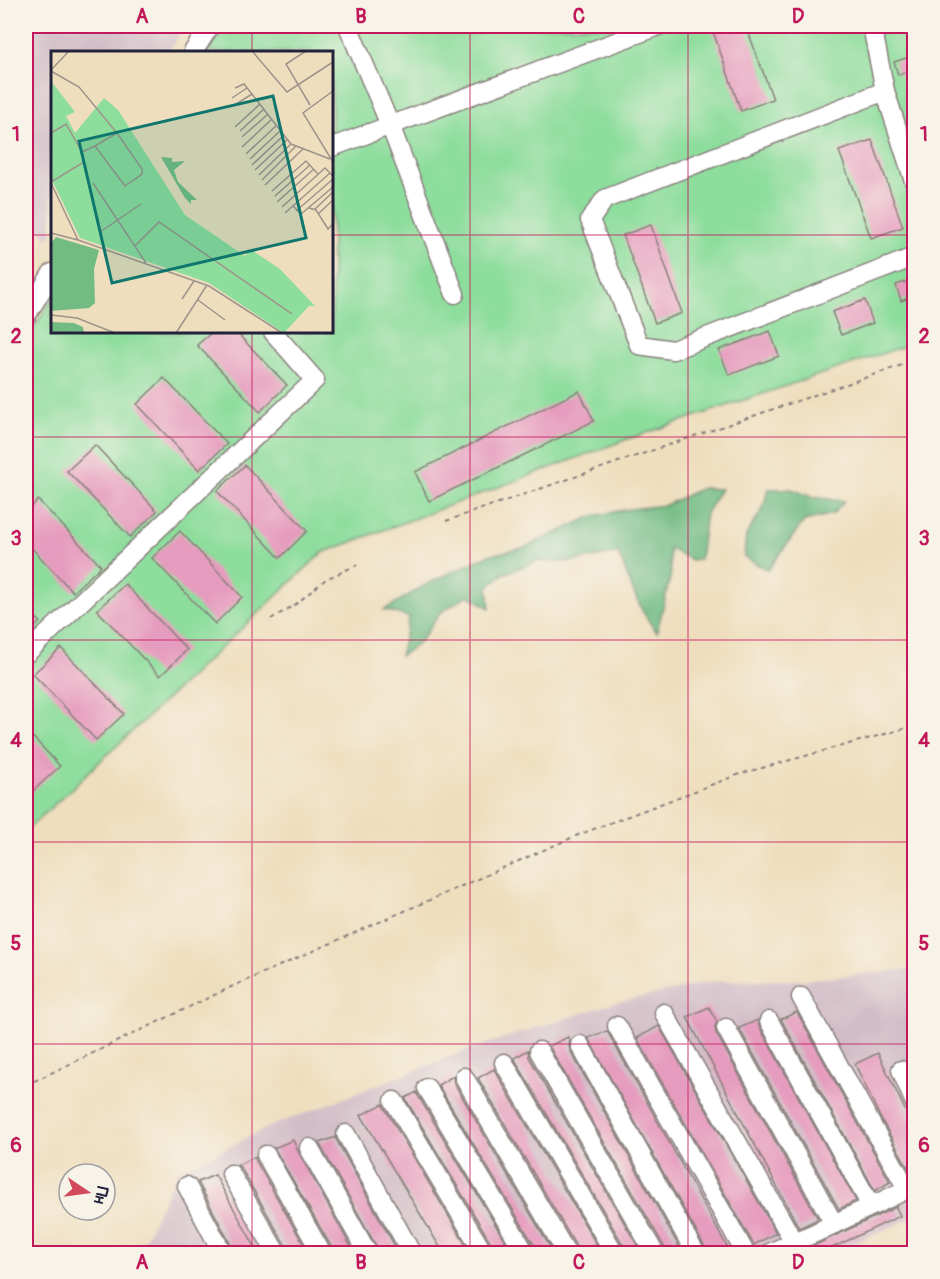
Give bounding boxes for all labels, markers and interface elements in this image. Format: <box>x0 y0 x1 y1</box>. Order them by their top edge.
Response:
text: A <box>136 4 149 29</box>
text: B <box>355 4 367 29</box>
text: C <box>573 4 585 29</box>
text: D <box>792 4 805 29</box>
inset map <box>51 51 333 333</box>
text: 1 <box>12 122 20 147</box>
text: 1 <box>920 122 928 147</box>
text: 2 <box>10 324 22 349</box>
text: 2 <box>918 324 930 349</box>
text: 3 <box>10 526 22 551</box>
text: 3 <box>918 526 930 551</box>
text: 4 <box>10 728 22 753</box>
text: 4 <box>918 728 930 753</box>
text: 5 <box>11 931 22 956</box>
text: 5 <box>919 931 930 956</box>
text: 6 <box>10 1133 22 1158</box>
text: 6 <box>918 1133 930 1158</box>
north arrow <box>57 1162 117 1222</box>
text: Пн <box>89 1184 112 1206</box>
text: A <box>136 1250 149 1275</box>
text: B <box>355 1250 367 1275</box>
text: C <box>573 1250 585 1275</box>
text: D <box>792 1250 805 1275</box>

